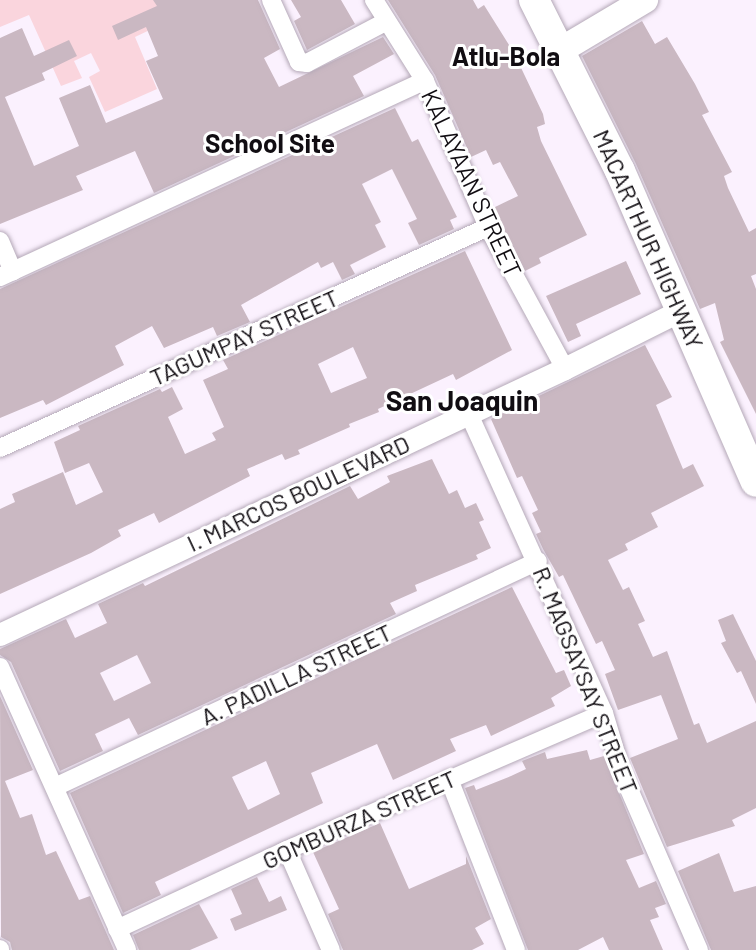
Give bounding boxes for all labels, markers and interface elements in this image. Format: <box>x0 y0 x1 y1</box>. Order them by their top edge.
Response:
district label: Atlu-Bola <box>452 40 560 72</box>
street label: KALAYAAN STREET <box>416 85 528 281</box>
street label: MACARTHUR HIGHWAY <box>588 125 710 353</box>
district label: School Site <box>205 127 335 159</box>
street label: TAGUMPAY STREET <box>145 282 343 392</box>
district label: San Joaquin <box>386 383 538 417</box>
street label: I. MARCOS BOULEVARD <box>182 429 414 557</box>
street label: R. MAGSAYSAY STREET <box>527 562 645 798</box>
street label: A. PADILLA STREET <box>196 617 396 731</box>
street label: GOMBURZA STREET <box>258 763 460 875</box>

